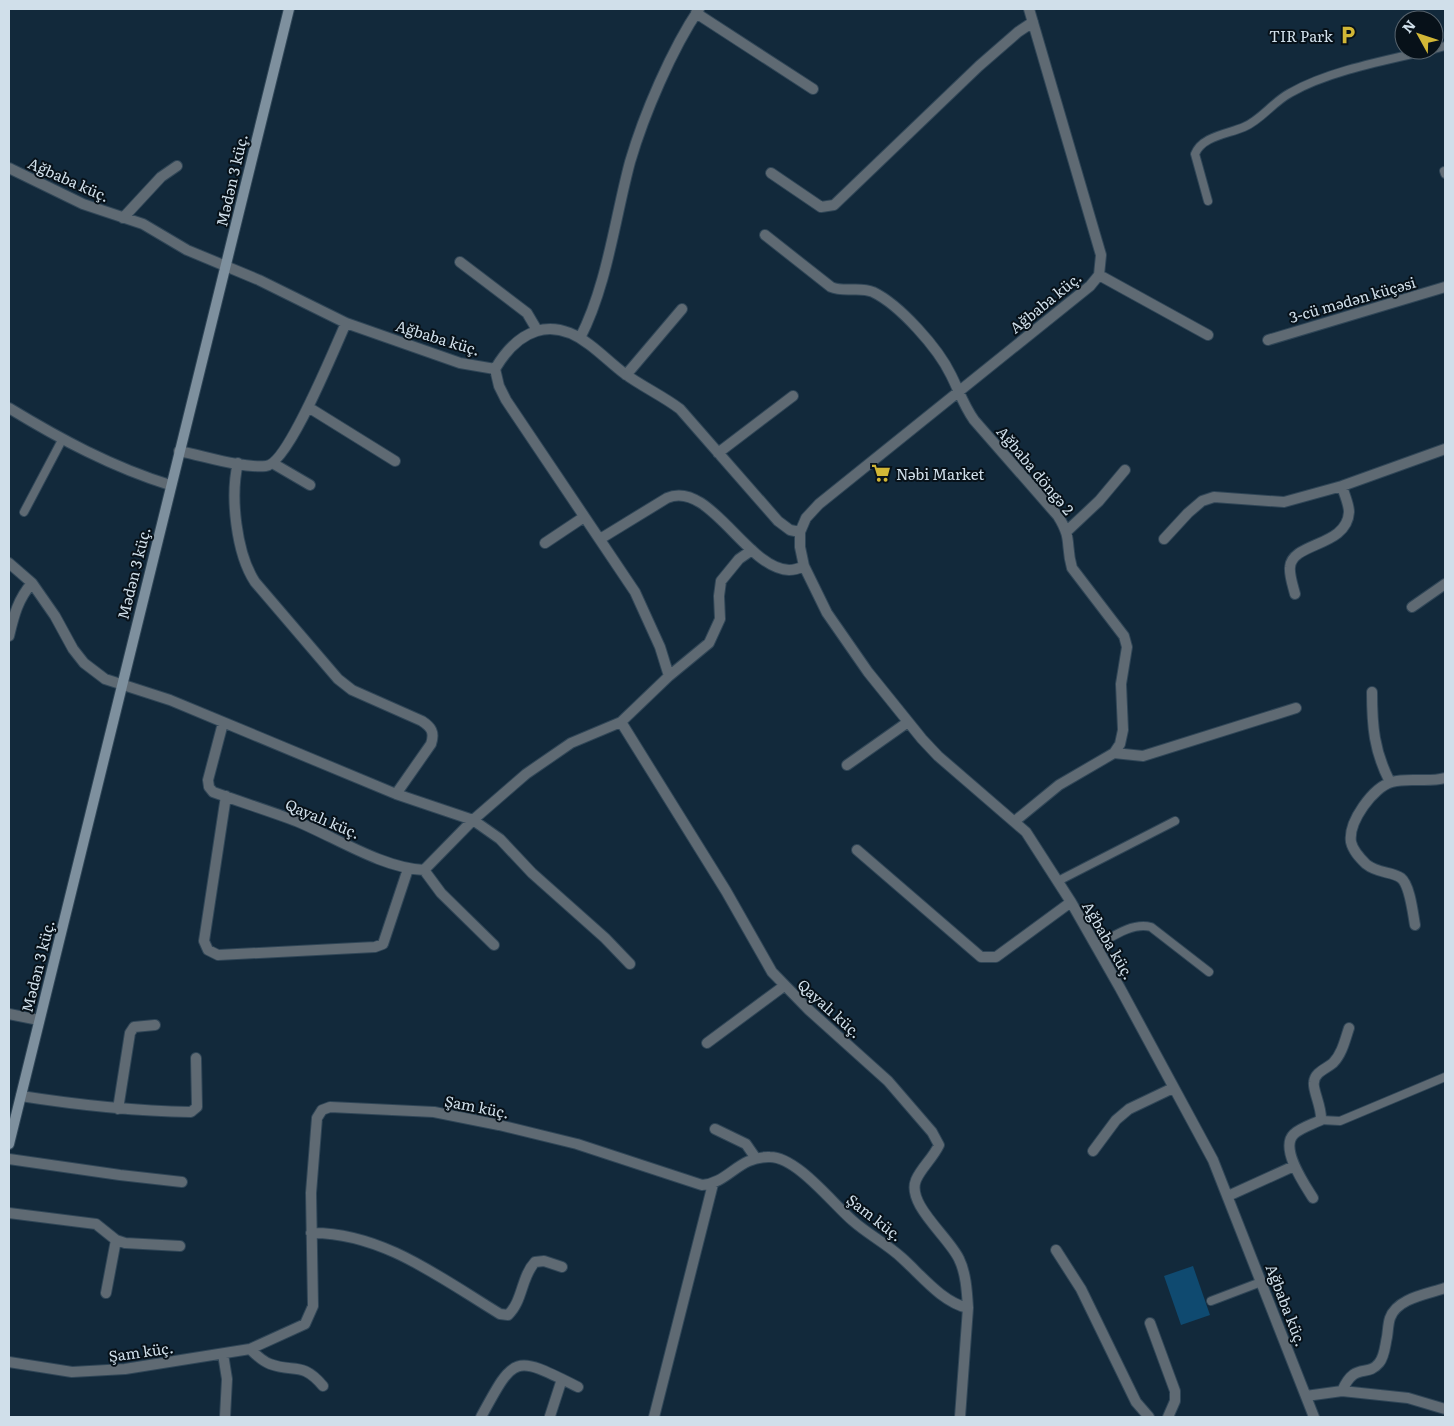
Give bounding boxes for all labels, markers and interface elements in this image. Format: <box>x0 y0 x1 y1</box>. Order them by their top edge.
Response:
north arrow <box>1394 10 1444 60</box>
text: N <box>1397 15 1420 37</box>
place label: TIR Park <box>1269 24 1334 47</box>
parking icon: TIR Park <box>1337 24 1359 46</box>
street label: Mədən 3 küç. <box>209 131 253 229</box>
street label: Ağbaba küç. <box>25 151 113 207</box>
street label: Ağbaba küç. <box>1004 266 1086 338</box>
street label: 3-cü mədən küçəsi <box>1286 270 1418 328</box>
street label: Ağbaba küç. <box>393 313 483 361</box>
street label: Ağbaba döngə 2 <box>992 420 1081 520</box>
supermarket icon: Nəbi Market <box>870 462 892 484</box>
place label: Nəbi Market <box>896 462 984 485</box>
street label: Mədən 3 küç. <box>110 524 156 622</box>
street label: Qayalı küç. <box>282 792 364 844</box>
street label: Ağbaba küç. <box>1077 897 1141 983</box>
street label: Mədən 3 küç. <box>14 917 60 1015</box>
street label: Qayalı küç. <box>793 973 867 1043</box>
street label: Şam küç. <box>443 1088 511 1124</box>
street label: Şam küç. <box>842 1188 908 1246</box>
street label: Ağbaba küç. <box>1261 1260 1313 1350</box>
street label: Şam küç. <box>107 1335 175 1367</box>

